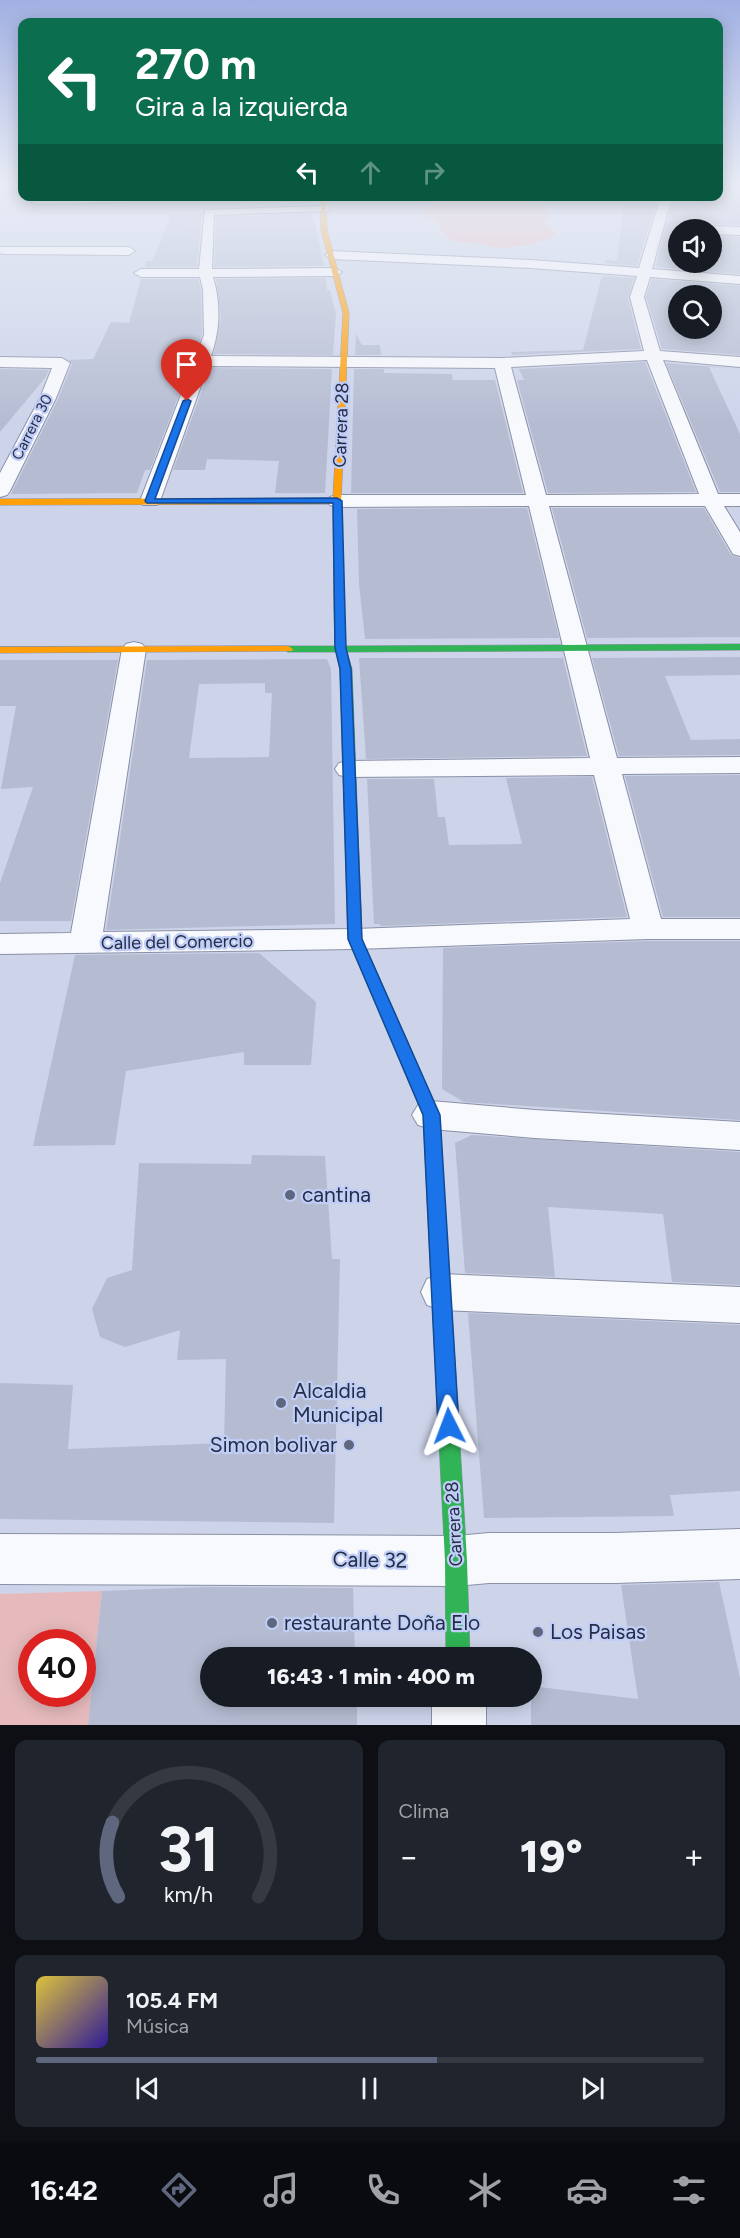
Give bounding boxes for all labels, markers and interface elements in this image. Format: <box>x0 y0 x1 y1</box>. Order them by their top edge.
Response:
text: 270 m <box>135 39 257 90</box>
icon: left <box>36 42 114 120</box>
text: Gira a la izquierda <box>135 90 348 123</box>
icon: left <box>291 156 324 189</box>
icon: ahead <box>354 156 387 189</box>
icon: right <box>417 156 450 189</box>
map controls <box>668 219 722 339</box>
button: sound <box>668 219 722 273</box>
button: search <box>668 285 722 339</box>
pin <box>161 339 212 401</box>
icon: arrive <box>170 348 203 381</box>
street label: Carrera 28 <box>329 382 353 468</box>
street label: Carrera 30 <box>8 391 56 463</box>
street label: Calle del Comercio <box>101 930 253 954</box>
place label: cantina <box>302 1182 371 1207</box>
marker: cantina <box>283 1188 297 1202</box>
place label: Alcaldia Municipal <box>293 1378 383 1427</box>
position arrow <box>417 1394 481 1458</box>
marker: Alcaldia Municipal <box>274 1396 288 1410</box>
place label: Simon bolivar <box>210 1432 337 1457</box>
marker: Simon bolivar <box>342 1438 356 1452</box>
street label: Carrera 28 <box>441 1481 467 1567</box>
street label: Calle 32 <box>332 1546 408 1573</box>
place label: restaurante Doña Elo <box>284 1610 480 1635</box>
marker: restaurante Doña Elo <box>265 1616 279 1630</box>
place label: Los Paisas <box>550 1619 646 1644</box>
marker: Los Paisas <box>531 1625 545 1639</box>
speed limit sign: 40 <box>18 1629 96 1707</box>
text: 16:43 · 1 min · 400 m <box>267 1663 475 1690</box>
text: Clima <box>399 1799 449 1823</box>
text: 31 <box>158 1812 219 1887</box>
text: 19° <box>520 1829 583 1883</box>
text: − <box>399 1837 419 1876</box>
text: + <box>683 1837 704 1876</box>
text: km/h <box>164 1882 213 1907</box>
text: 105.4 FM <box>126 1987 218 2014</box>
text: Música <box>126 2014 189 2038</box>
icon: previous <box>131 2072 164 2105</box>
icon: pause <box>353 2072 386 2105</box>
icon: next <box>576 2072 609 2105</box>
icon: directions <box>158 2169 200 2211</box>
icon: music <box>260 2169 302 2211</box>
icon: phone <box>362 2169 404 2211</box>
icon: climate <box>464 2169 506 2211</box>
icon: car <box>566 2169 608 2211</box>
icon: filters <box>668 2169 710 2211</box>
text: 16:42 <box>30 2174 98 2207</box>

